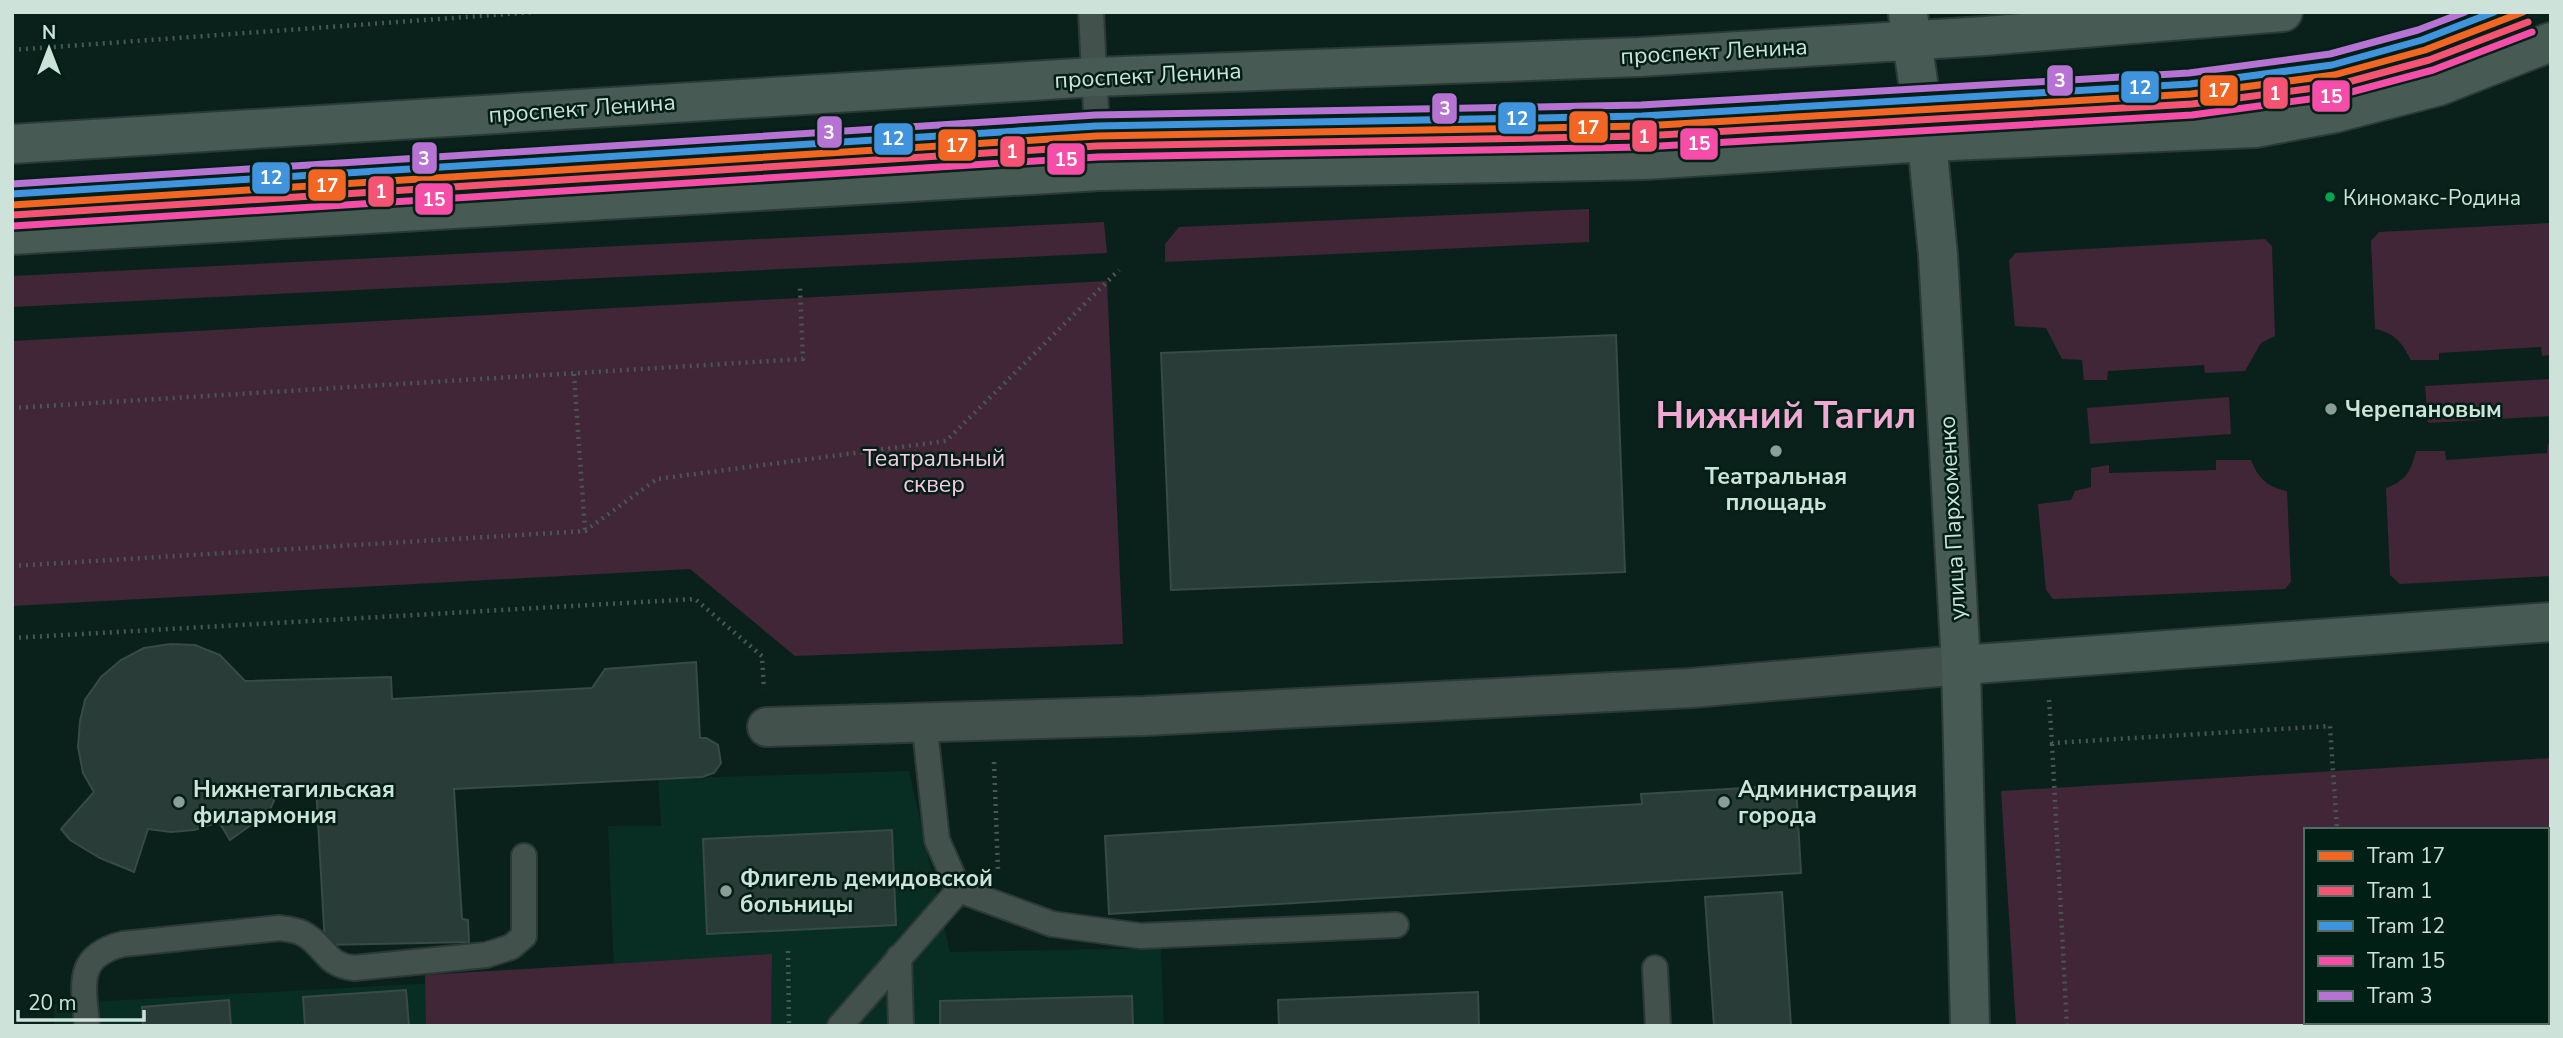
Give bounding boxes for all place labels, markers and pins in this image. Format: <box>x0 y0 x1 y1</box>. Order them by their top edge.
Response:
place label: Киномакс-Родина <box>2343 184 2521 212</box>
marker: Киномакс-Родина <box>2323 190 2337 204</box>
place label: Черепановым <box>2345 394 2502 425</box>
marker: Черепановым <box>2323 401 2339 417</box>
marker: Театральная площадь <box>1768 443 1784 459</box>
place label: Театральная площадь <box>1705 461 1847 518</box>
place label: Нижнетагильская филармония <box>193 774 395 831</box>
place label: Администрация города <box>1738 774 1917 831</box>
marker: Нижнетагильская филармония <box>171 794 187 810</box>
marker: Администрация города <box>1716 794 1732 810</box>
place label: Флигель демидовской больницы <box>740 863 993 920</box>
marker: Флигель демидовской больницы <box>718 883 734 899</box>

